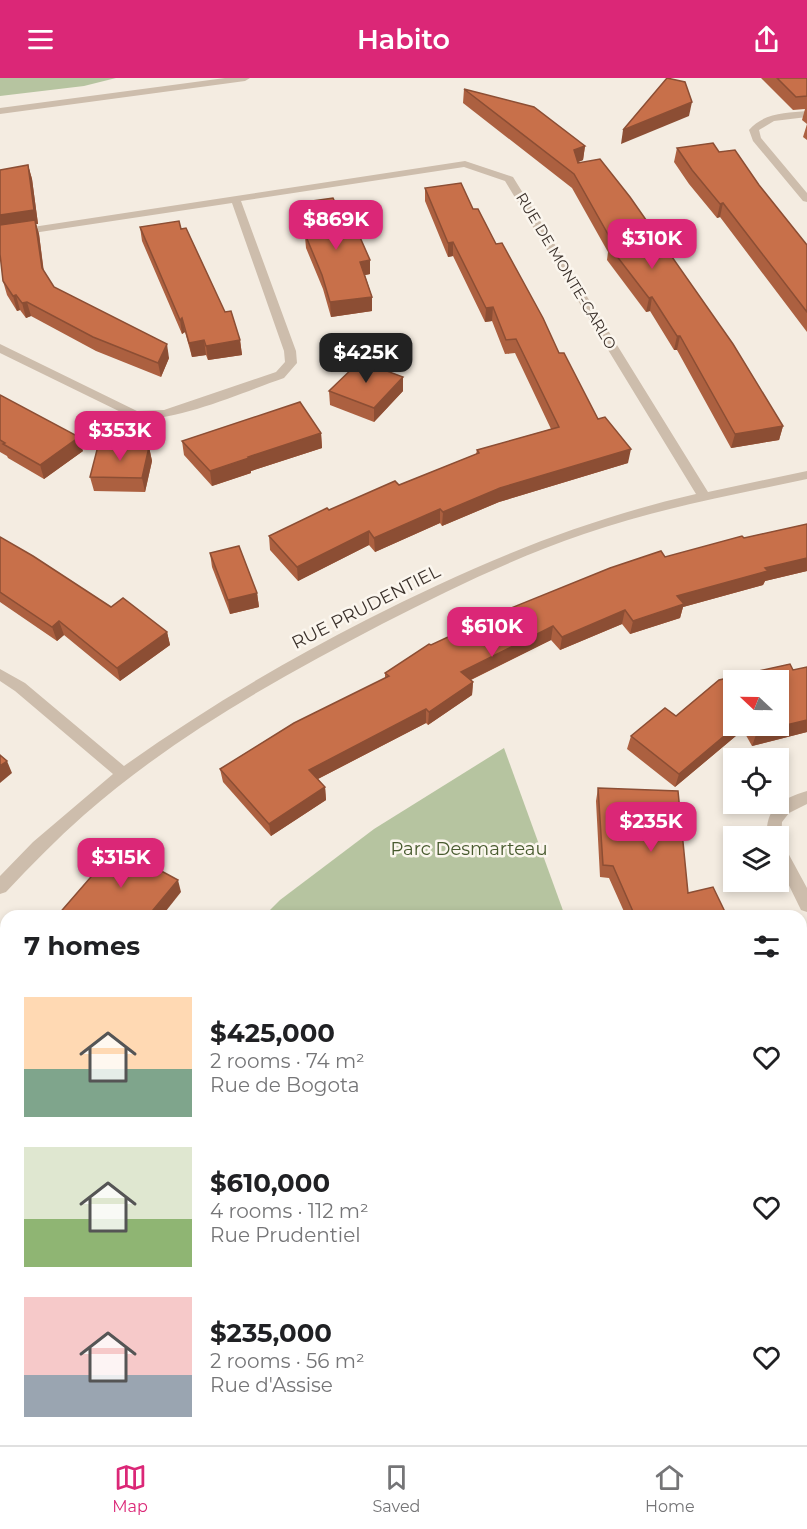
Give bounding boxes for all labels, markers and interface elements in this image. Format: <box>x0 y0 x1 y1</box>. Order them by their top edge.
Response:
icon: menu <box>24 23 57 56</box>
text: Habito <box>357 23 450 56</box>
icon: share <box>750 23 783 56</box>
street label: RUE DE MONTE-CARLO <box>512 189 621 353</box>
pin: $869K <box>294 200 378 251</box>
text: $869K <box>303 207 369 231</box>
pin: $310K <box>610 219 694 270</box>
text: $310K <box>622 226 682 250</box>
pin: $425K <box>324 333 408 384</box>
text: $425K <box>333 340 399 364</box>
pin: $353K <box>78 411 162 462</box>
text: $353K <box>89 418 151 442</box>
street label: RUE PRUDENTIEL <box>288 560 444 654</box>
pin: $610K <box>450 607 534 658</box>
text: $610K <box>461 614 523 638</box>
north arrow <box>723 670 789 736</box>
map controls <box>723 670 789 892</box>
button: locate <box>723 748 789 814</box>
pin: $235K <box>609 802 693 853</box>
text: $235K <box>620 809 682 833</box>
button: layers <box>723 826 789 892</box>
pin: $315K <box>79 838 163 889</box>
park label: Parc Desmarteau <box>390 838 548 860</box>
text: $315K <box>91 845 151 869</box>
text: 7 homes <box>24 930 140 962</box>
icon: filters <box>750 930 783 963</box>
text: $425,000 <box>210 1017 335 1049</box>
icon: home <box>72 1021 144 1093</box>
icon: heart <box>750 1041 783 1074</box>
text: 2 rooms · 74 m² <box>210 1049 365 1073</box>
text: Rue de Bogota <box>210 1073 359 1097</box>
text: $610,000 <box>210 1167 330 1199</box>
icon: home <box>72 1171 144 1243</box>
icon: heart <box>750 1191 783 1224</box>
text: 4 rooms · 112 m² <box>210 1199 369 1223</box>
text: Rue Prudentiel <box>210 1223 361 1247</box>
text: $235,000 <box>210 1317 332 1349</box>
icon: home <box>72 1321 144 1393</box>
icon: heart <box>750 1341 783 1374</box>
text: 2 rooms · 56 m² <box>210 1349 365 1373</box>
text: Rue d'Assise <box>210 1373 333 1397</box>
tab: Map <box>112 1461 148 1516</box>
tab: Saved <box>372 1461 420 1516</box>
tab: Home <box>645 1461 695 1516</box>

